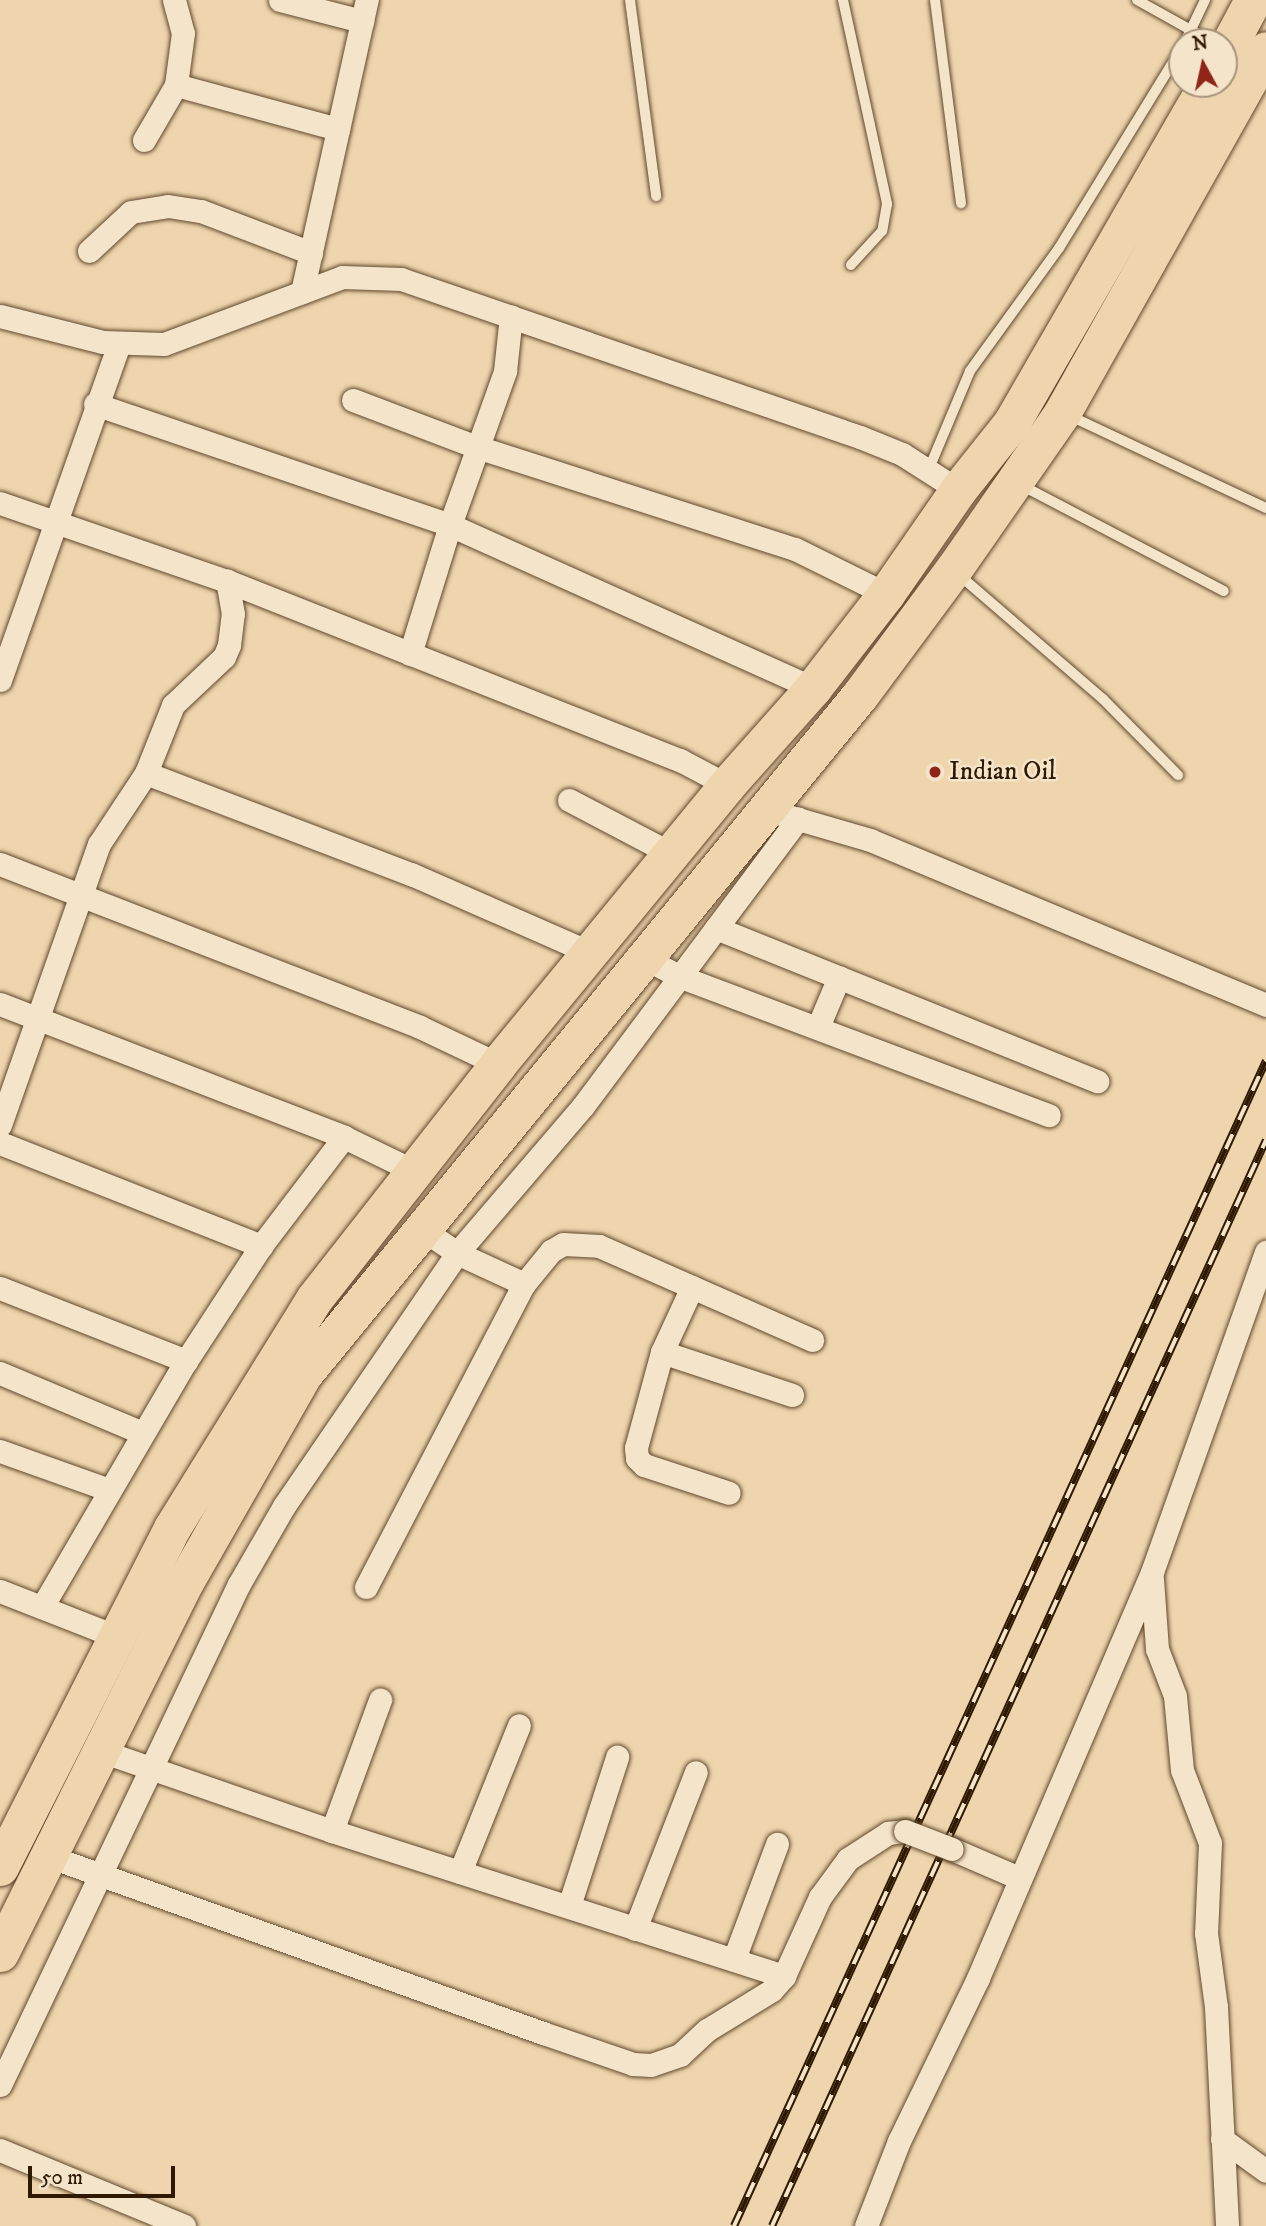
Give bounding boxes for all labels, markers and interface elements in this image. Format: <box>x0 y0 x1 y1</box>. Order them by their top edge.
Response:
north arrow <box>1168 28 1238 98</box>
text: N <box>1191 31 1210 56</box>
place label: Indian Oil <box>949 756 1056 788</box>
marker: Indian Oil <box>927 764 943 780</box>
scale bar <box>32 2152 178 2196</box>
text: 50 m <box>41 2165 83 2191</box>

